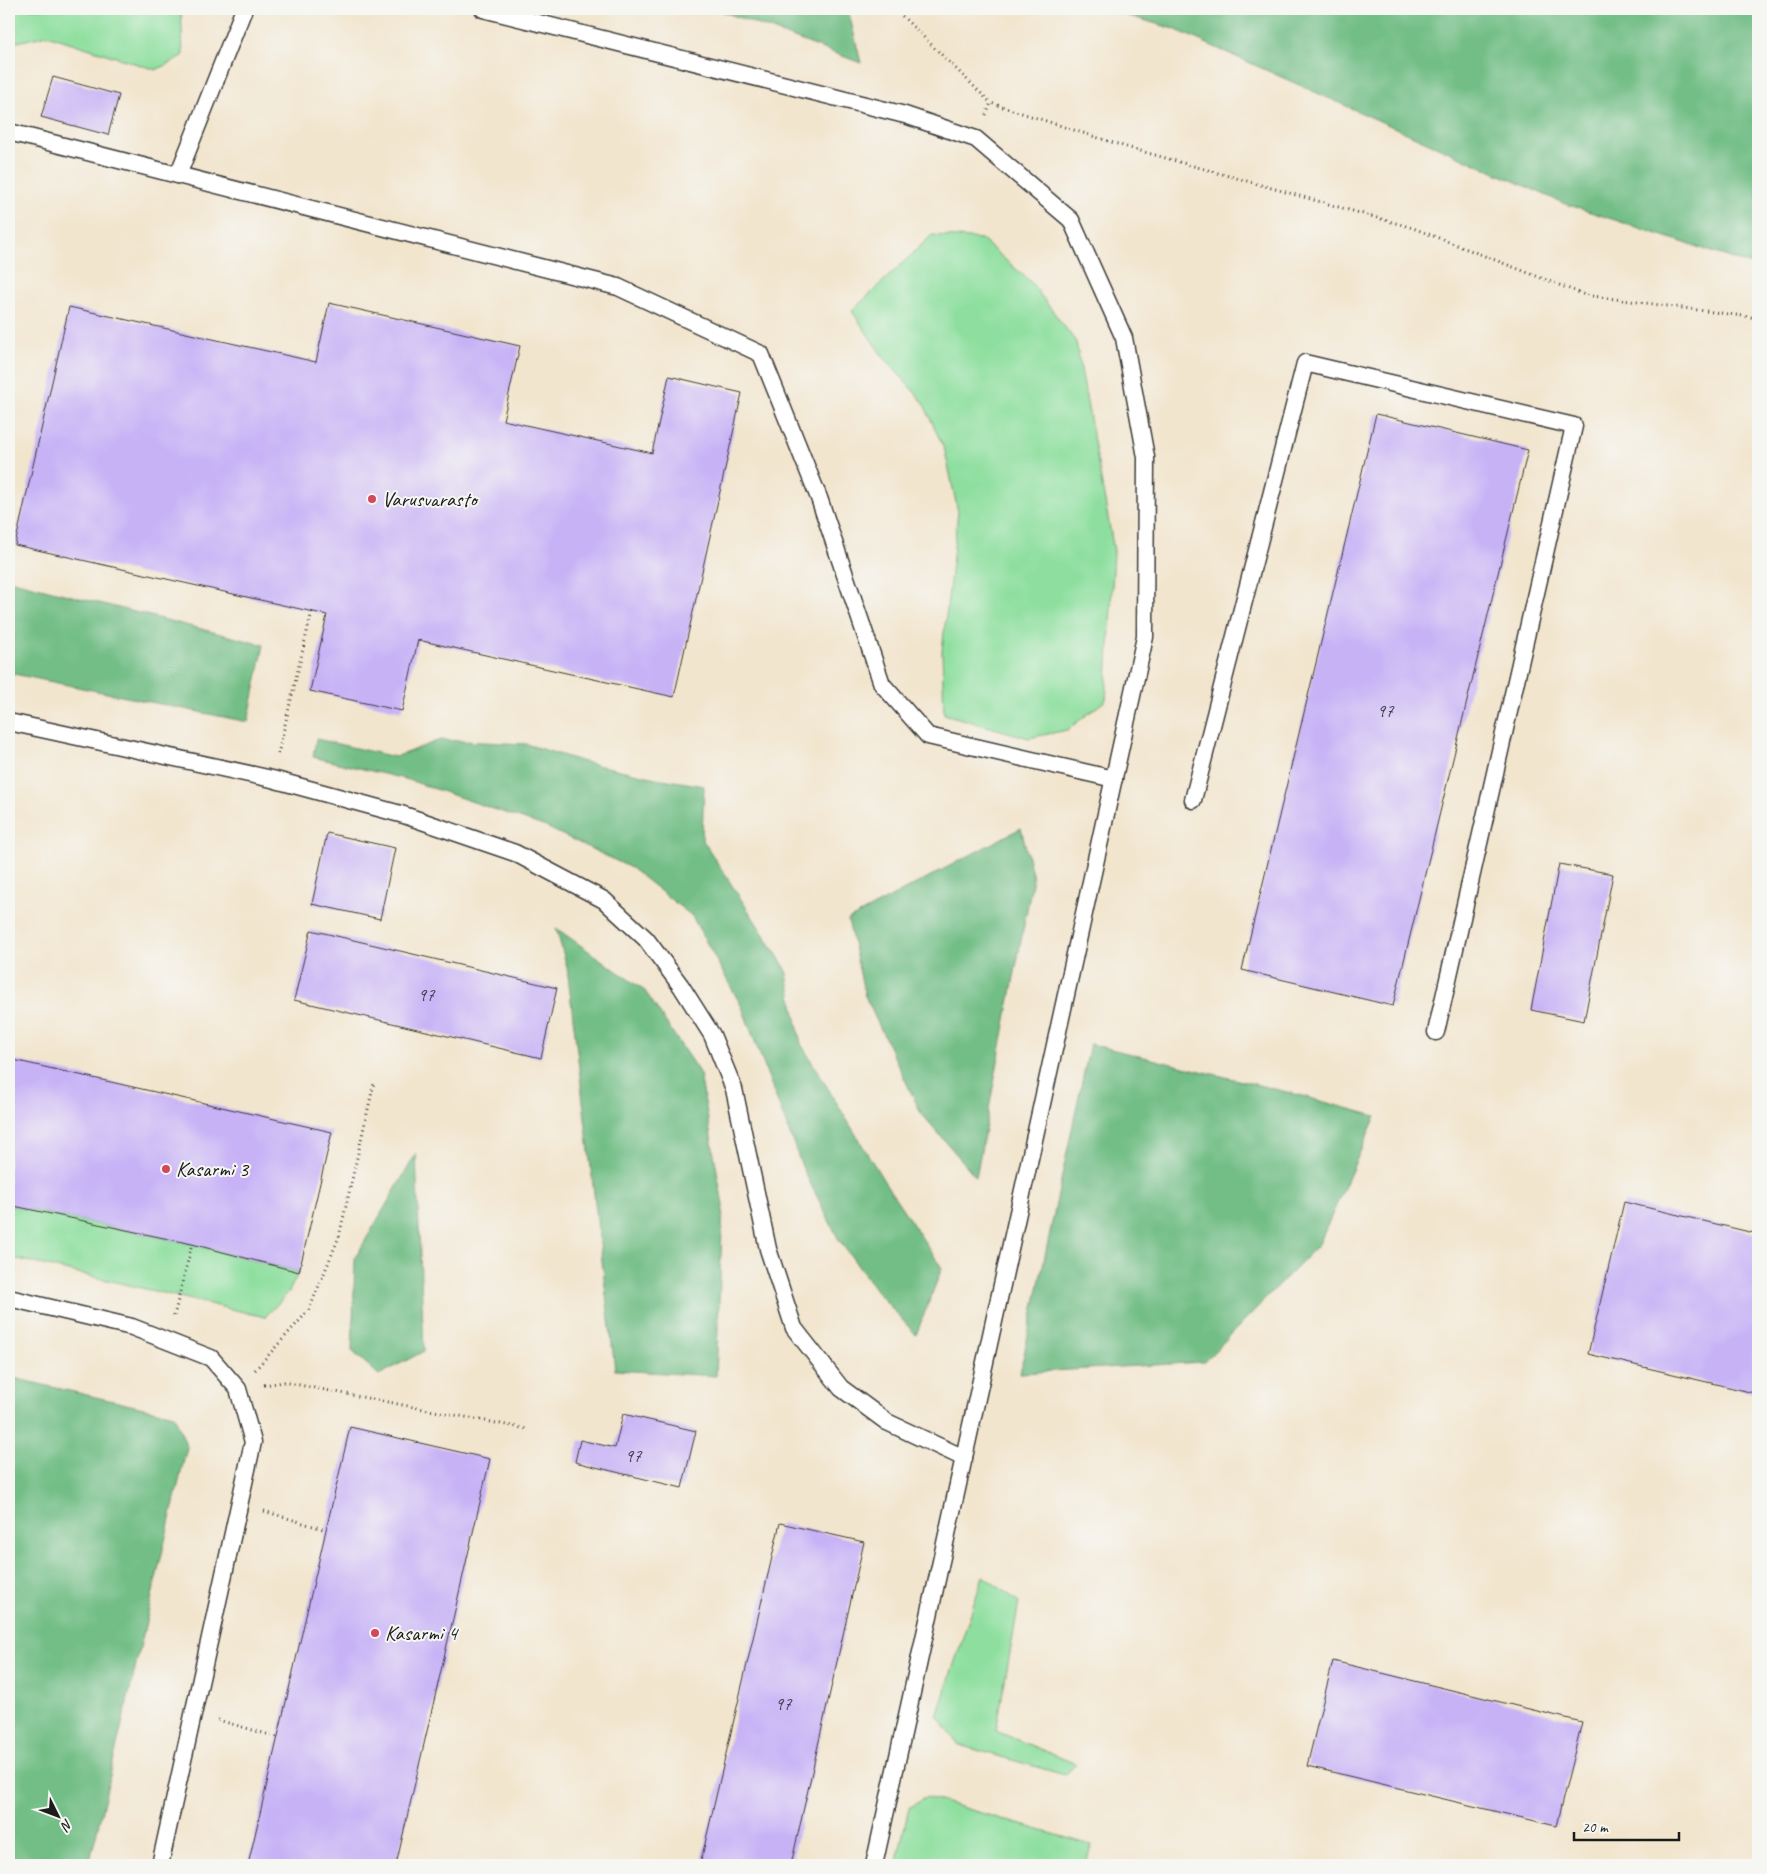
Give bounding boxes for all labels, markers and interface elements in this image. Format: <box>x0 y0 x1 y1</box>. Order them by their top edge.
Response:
place label: Varusvarasto <box>382 486 479 512</box>
marker: Varusvarasto <box>366 493 378 505</box>
house number: 97 <box>1376 699 1395 723</box>
house number: 97 <box>417 983 436 1007</box>
place label: Kasarmi 3 <box>176 1156 250 1182</box>
marker: Kasarmi 3 <box>160 1163 172 1175</box>
house number: 97 <box>624 1444 643 1468</box>
place label: Kasarmi 4 <box>385 1620 460 1646</box>
marker: Kasarmi 4 <box>369 1627 381 1639</box>
house number: 97 <box>774 1692 793 1716</box>
north arrow <box>32 1792 82 1842</box>
scale bar <box>1574 1809 1680 1841</box>
text: N <box>57 1815 77 1835</box>
text: 20 m <box>1582 1818 1609 1837</box>

